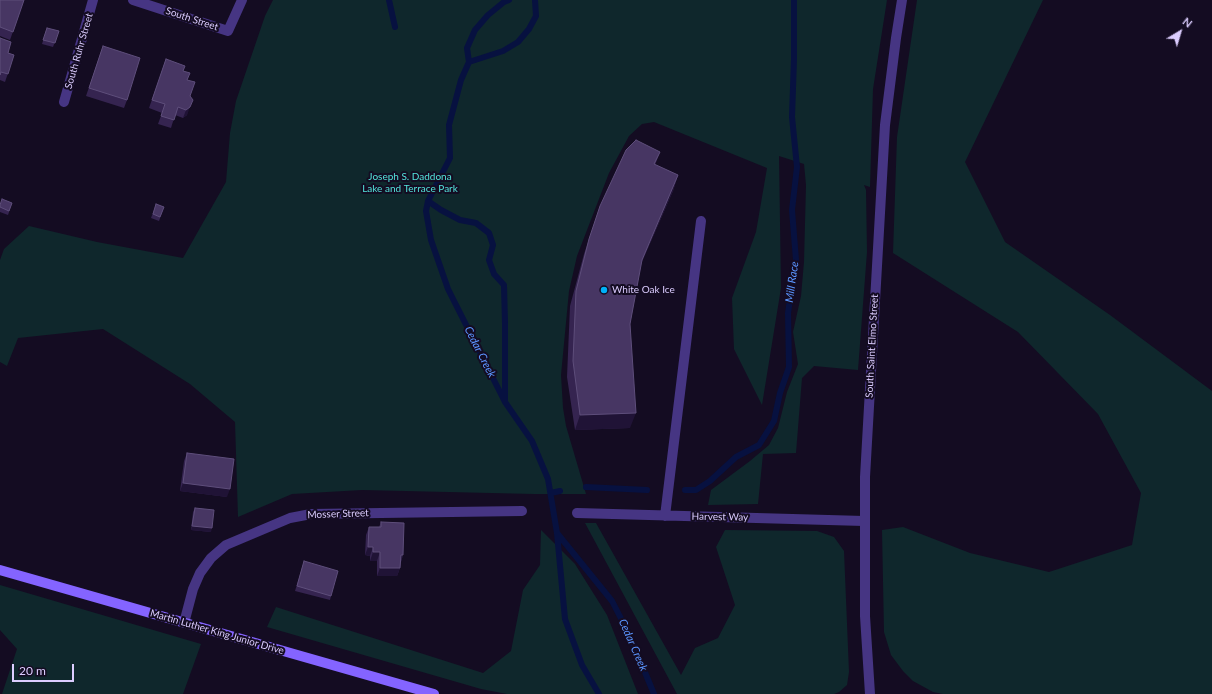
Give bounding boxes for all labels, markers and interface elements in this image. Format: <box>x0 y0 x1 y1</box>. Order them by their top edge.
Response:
street label: South Street <box>164 5 220 33</box>
street label: South Ruhr Street <box>62 12 96 90</box>
north arrow <box>1160 12 1200 52</box>
text: N <box>1180 14 1195 30</box>
park label: Joseph S. Daddona Lake and Terrace Park <box>362 171 458 194</box>
water label: Mill Race <box>783 261 801 303</box>
place label: White Oak Ice <box>612 284 675 296</box>
marker: White Oak Ice <box>599 285 609 295</box>
street label: South Saint Elmo Street <box>863 294 881 398</box>
water label: Cedar Creek <box>461 324 499 380</box>
street label: Mosser Street <box>307 507 369 521</box>
street label: Harvest Way <box>692 511 748 523</box>
street label: Martin Luther King Junior Drive <box>149 607 285 657</box>
water label: Cedar Creek <box>616 617 650 673</box>
scale bar <box>14 656 76 682</box>
text: 20 m <box>19 663 46 678</box>

